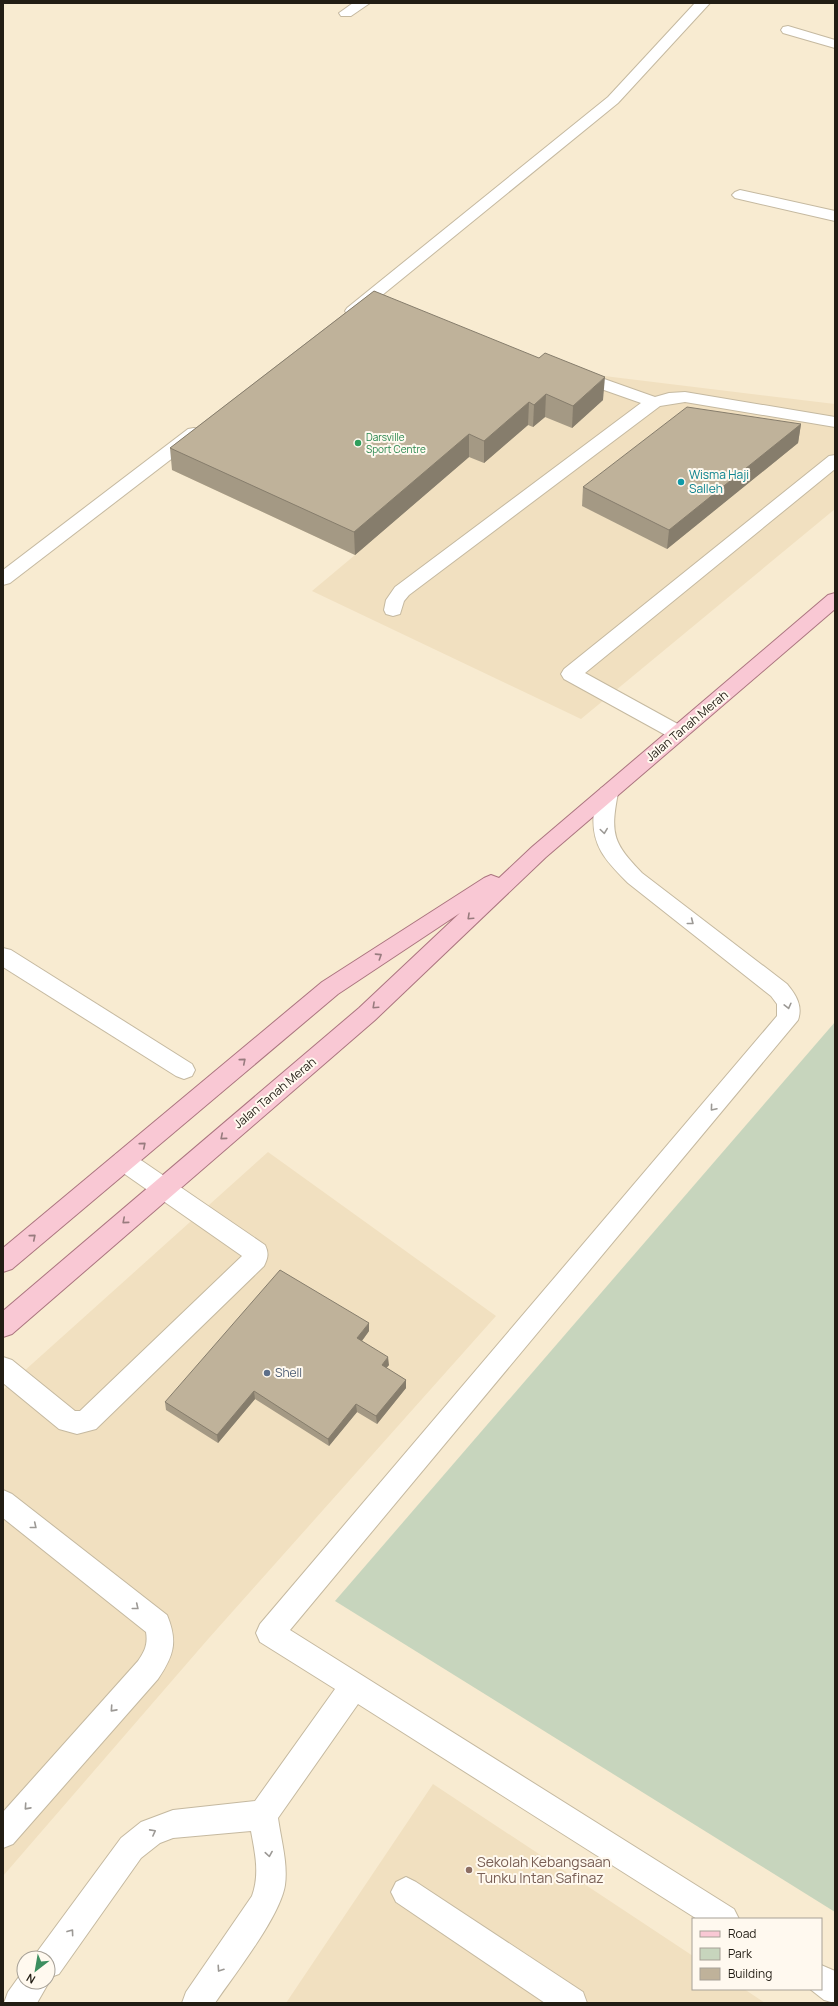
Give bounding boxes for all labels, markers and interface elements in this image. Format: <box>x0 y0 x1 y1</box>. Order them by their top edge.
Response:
place label: Darsville Sport Centre <box>366 430 426 456</box>
marker: Darsville Sport Centre <box>353 438 363 448</box>
place label: Wisma Haji Salleh <box>689 466 749 497</box>
marker: Wisma Haji Salleh <box>676 477 686 487</box>
street label: Jalan Tanah Merah <box>642 686 731 765</box>
one-way arrow <box>599 828 608 834</box>
one-way arrow <box>467 912 475 920</box>
one-way arrow <box>687 917 694 924</box>
one-way arrow <box>375 953 382 961</box>
one-way arrow <box>372 1002 380 1009</box>
one-way arrow <box>784 1003 792 1009</box>
street label: Jalan Tanah Merah <box>230 1053 319 1132</box>
one-way arrow <box>239 1059 246 1066</box>
one-way arrow <box>710 1103 717 1111</box>
one-way arrow <box>221 1132 228 1139</box>
one-way arrow <box>139 1142 146 1149</box>
one-way arrow <box>122 1217 129 1224</box>
one-way arrow <box>28 1234 36 1241</box>
place label: Shell <box>275 1364 302 1381</box>
marker: Shell <box>262 1368 272 1378</box>
one-way arrow <box>30 1521 37 1528</box>
one-way arrow <box>131 1602 138 1609</box>
one-way arrow <box>111 1705 118 1712</box>
one-way arrow <box>25 1802 32 1809</box>
one-way arrow <box>149 1830 156 1837</box>
one-way arrow <box>264 1850 273 1857</box>
place label: Sekolah Kebangsaan Tunku Intan Safinaz <box>477 1852 611 1887</box>
marker: Sekolah Kebangsaan Tunku Intan Safinaz <box>464 1865 474 1875</box>
legend <box>692 1918 822 1990</box>
text: Road <box>728 1925 756 1942</box>
one-way arrow <box>66 1929 73 1936</box>
text: Park <box>728 1945 753 1962</box>
north arrow <box>16 1950 56 1990</box>
one-way arrow <box>217 1965 225 1972</box>
text: Building <box>728 1965 772 1982</box>
text: N <box>23 1970 38 1987</box>

